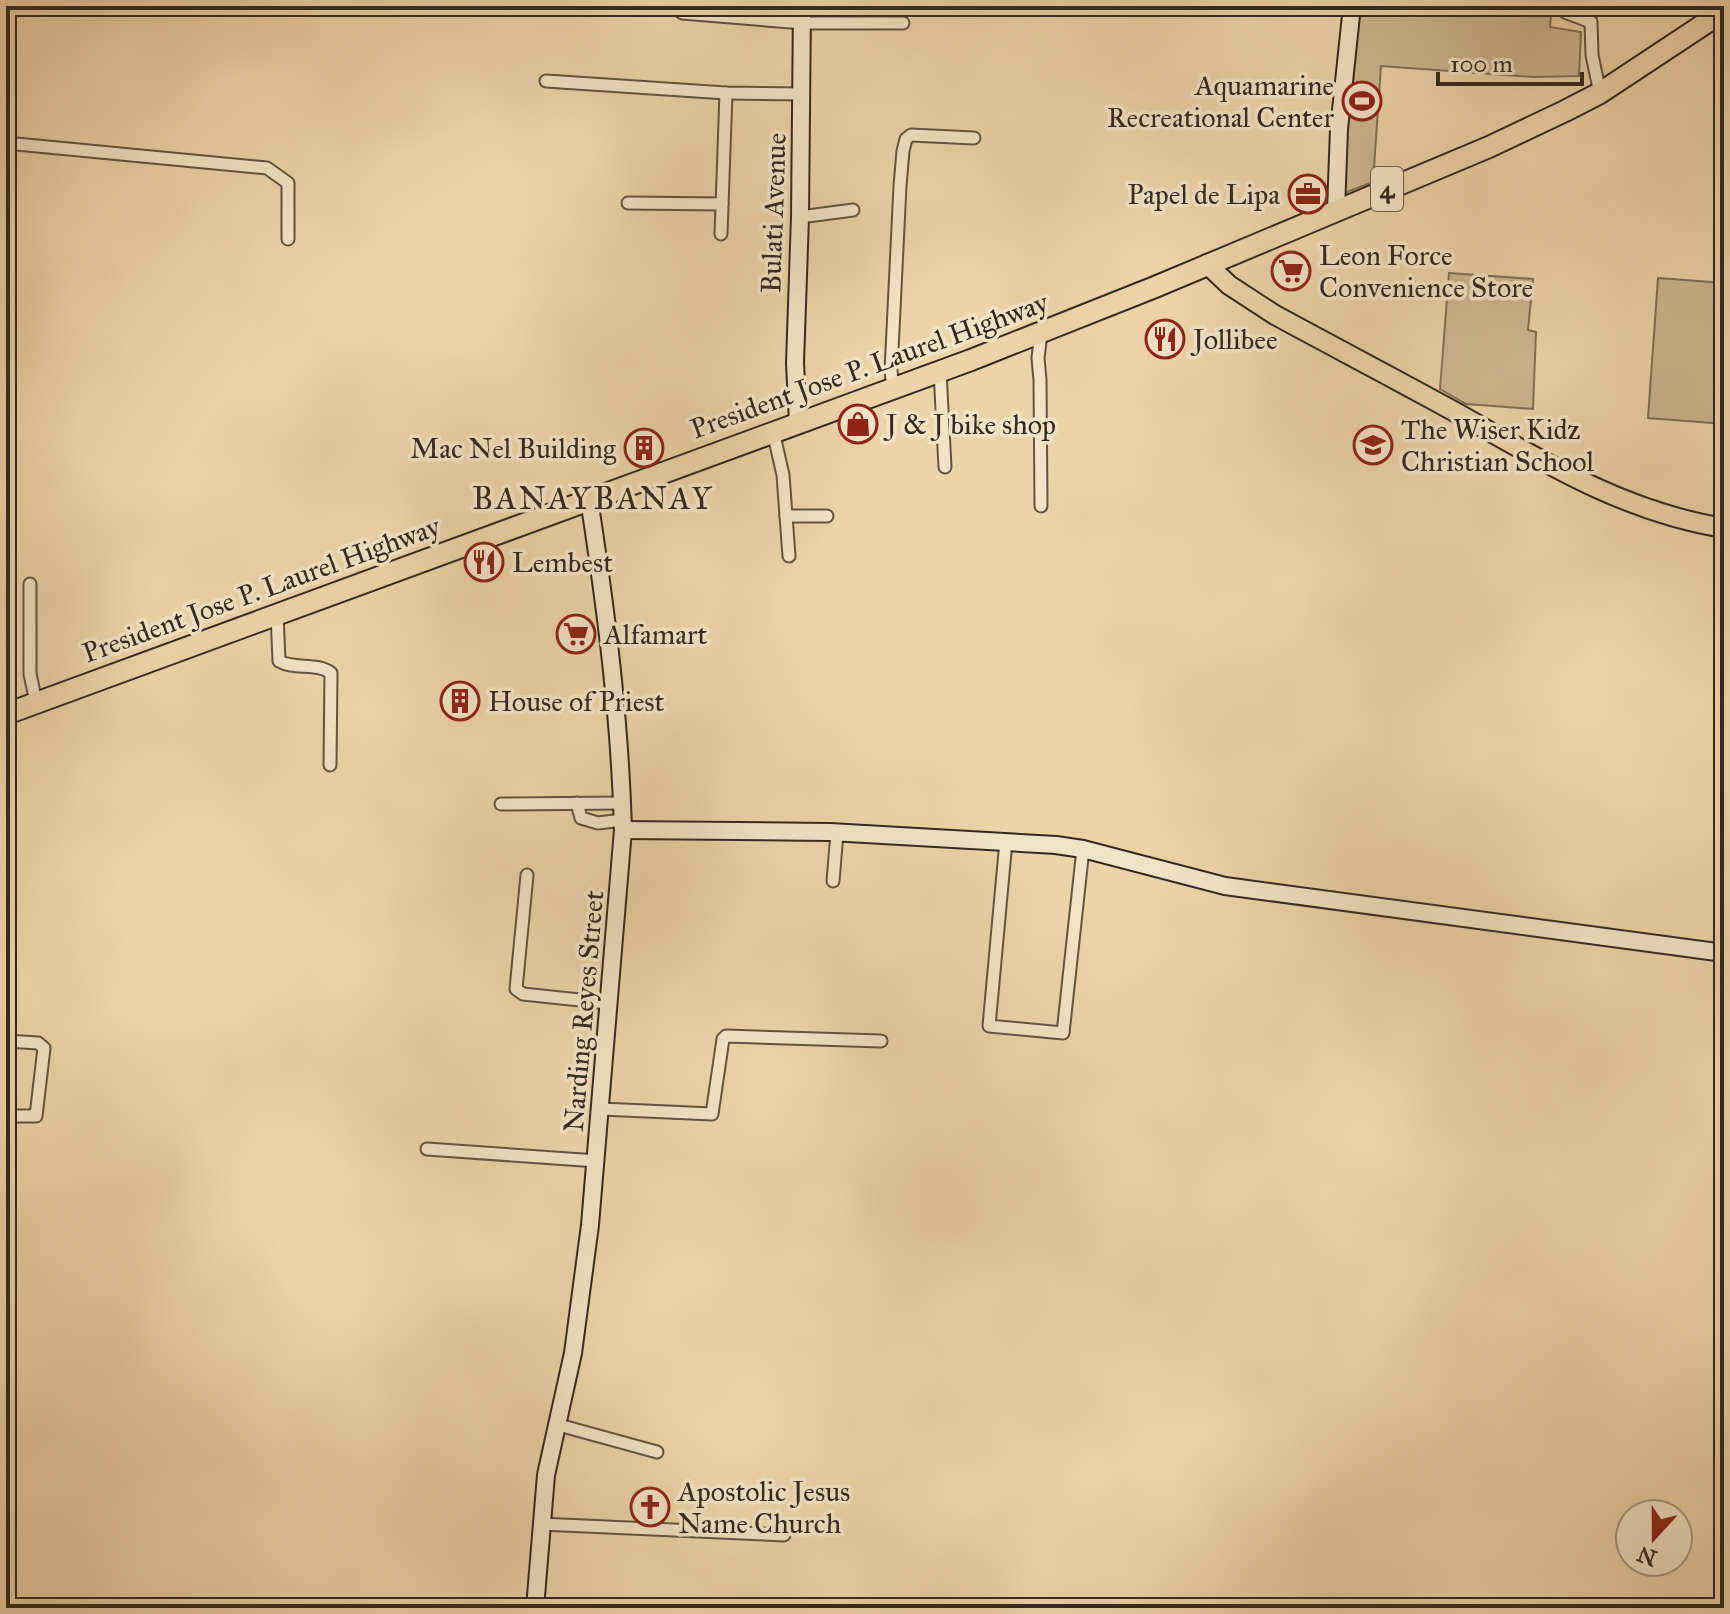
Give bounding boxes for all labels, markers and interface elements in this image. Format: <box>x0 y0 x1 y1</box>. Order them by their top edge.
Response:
scale bar <box>1438 36 1582 86</box>
text: 100 m <box>1450 49 1513 79</box>
place label: Aquamarine Recreational Center <box>1107 68 1334 135</box>
sports icon: Aquamarine Recreational Center <box>1341 80 1383 122</box>
street label: Bulati Avenue <box>753 132 794 294</box>
road number: 4 <box>1371 167 1403 211</box>
office icon: Papel de Lipa <box>1287 173 1329 215</box>
place label: Papel de Lipa <box>1127 177 1280 212</box>
place label: Leon Force Convenience Store <box>1319 238 1533 305</box>
supermarket icon: Leon Force Convenience Store <box>1270 250 1312 292</box>
street label: President Jose P. Laurel Highway <box>686 284 1054 447</box>
restaurant icon: Jollibee <box>1144 318 1186 360</box>
place label: Jollibee <box>1190 322 1278 357</box>
shop icon: J & J bike shop <box>837 403 879 445</box>
place label: J & J bike shop <box>883 407 1056 442</box>
place label: The Wiser Kidz Christian School <box>1401 412 1595 479</box>
school or university icon: The Wiser Kidz Christian School <box>1352 424 1394 466</box>
building icon: Mac Nel Building <box>623 427 665 469</box>
place label: Mac Nel Building <box>410 431 617 466</box>
district label: BANAYBANAY <box>472 479 714 518</box>
street label: President Jose P. Laurel Highway <box>78 508 446 671</box>
restaurant icon: Lembest <box>463 541 505 583</box>
place label: Lembest <box>512 545 613 580</box>
supermarket icon: Alfamart <box>555 613 597 655</box>
place label: Alfamart <box>603 617 708 652</box>
building icon: House of Priest <box>439 680 481 722</box>
place label: House of Priest <box>488 684 665 719</box>
street label: Narding Reyes Street <box>555 889 612 1133</box>
place label: Apostolic Jesus Name Church <box>677 1474 850 1541</box>
church icon: Apostolic Jesus Name Church <box>629 1486 671 1528</box>
north arrow <box>1614 1498 1694 1578</box>
text: N <box>1633 1540 1661 1572</box>

